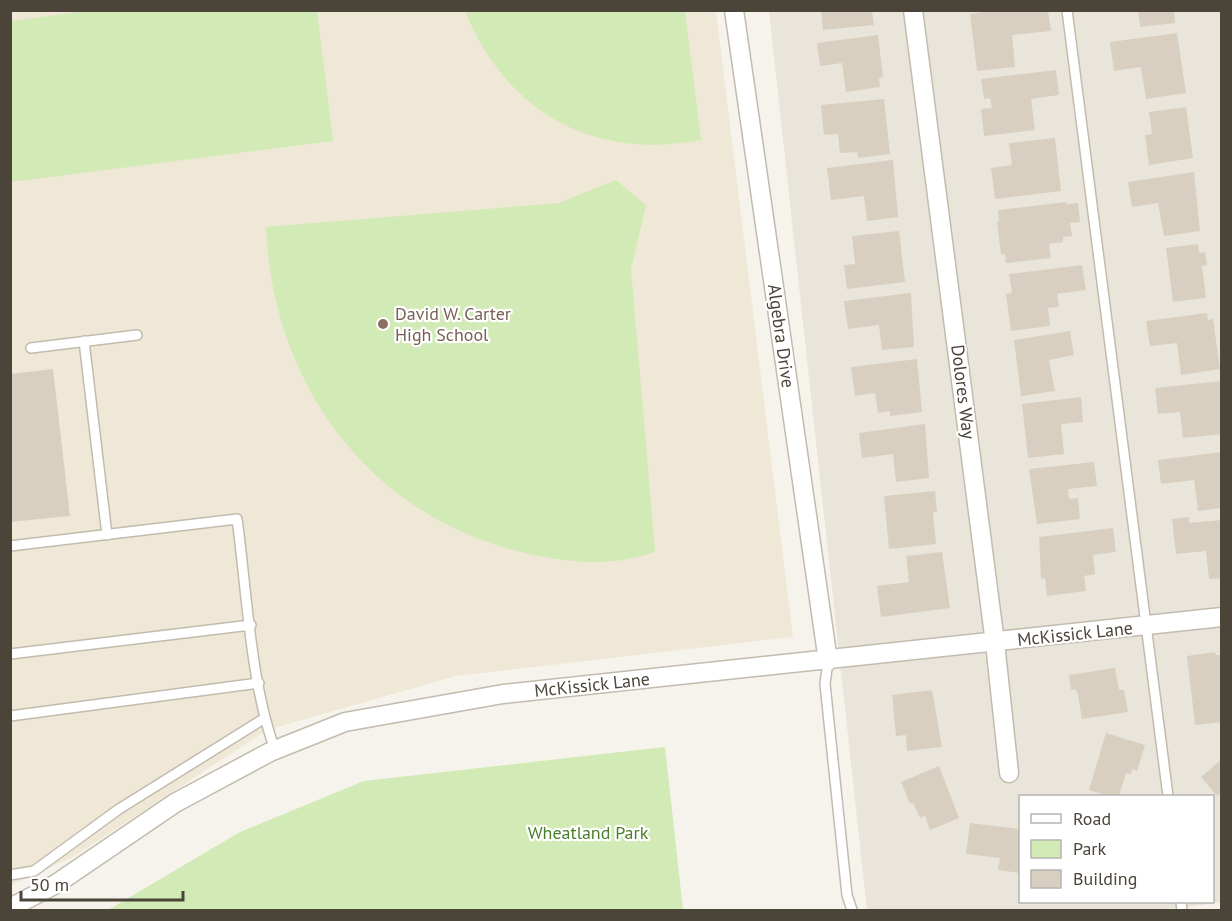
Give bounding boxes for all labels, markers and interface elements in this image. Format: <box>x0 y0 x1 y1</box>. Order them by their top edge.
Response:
street label: Algebra Drive <box>763 283 800 389</box>
place label: David W. Carter High School <box>395 302 511 346</box>
marker: David W. Carter High School <box>376 317 390 331</box>
street label: Dolores Way <box>946 343 981 441</box>
street label: McKissick Lane <box>1016 616 1134 651</box>
street label: McKissick Lane <box>533 667 651 702</box>
legend <box>1019 795 1214 903</box>
text: Road <box>1073 807 1111 830</box>
park label: Wheatland Park <box>528 821 649 844</box>
text: Park <box>1073 837 1106 860</box>
scale bar <box>21 864 183 902</box>
text: Building <box>1073 867 1137 890</box>
text: 50 m <box>30 873 69 896</box>

